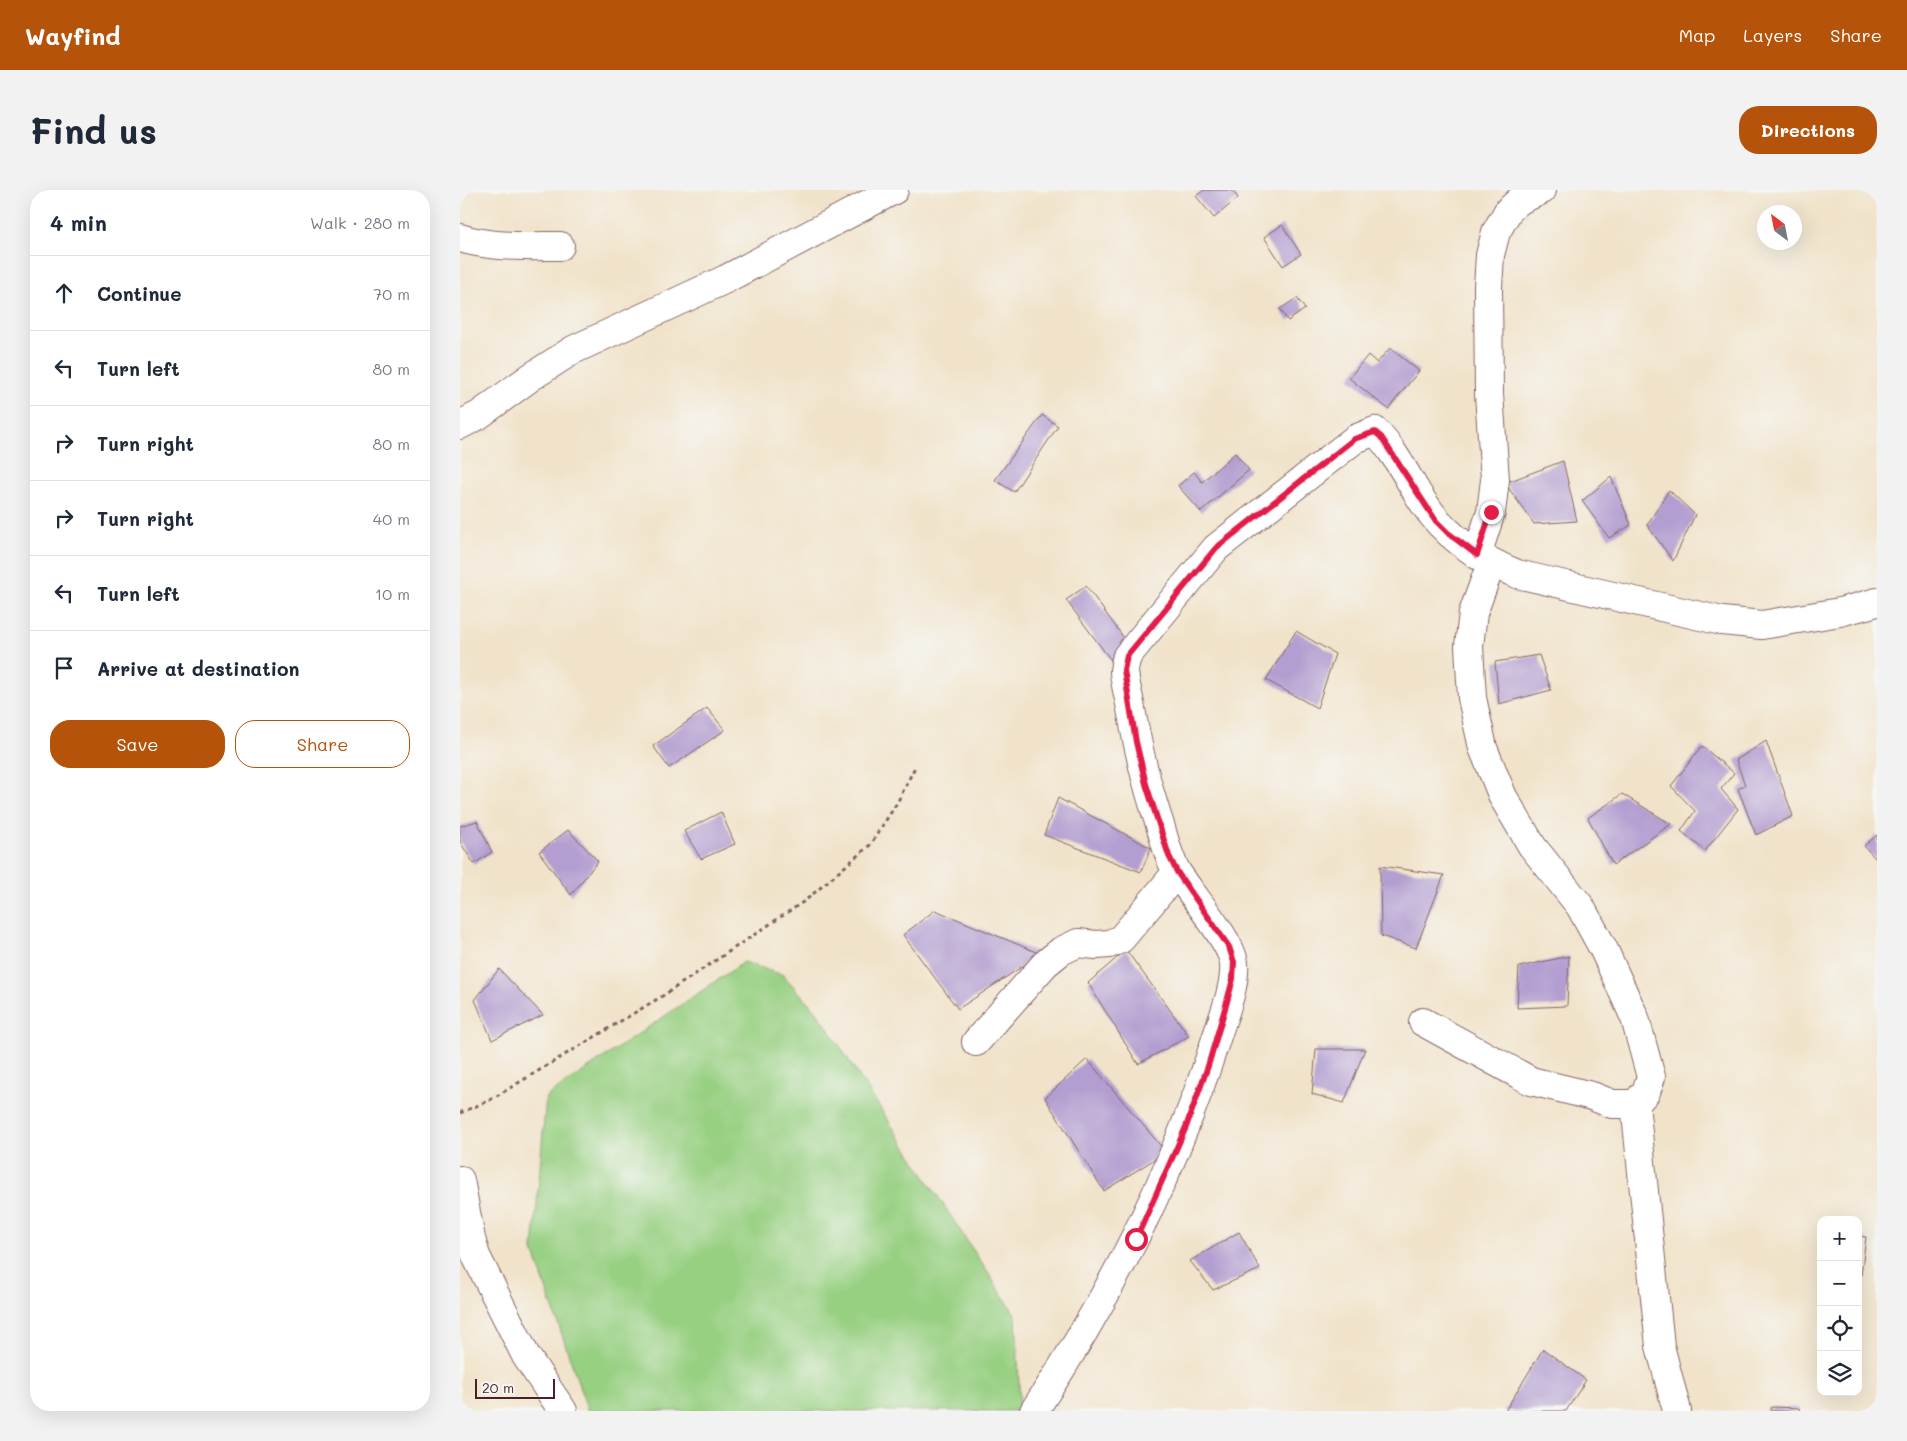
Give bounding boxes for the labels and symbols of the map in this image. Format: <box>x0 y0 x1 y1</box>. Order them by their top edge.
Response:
north arrow <box>1757 205 1802 250</box>
route end <box>1480 501 1503 524</box>
route start <box>1125 1228 1148 1251</box>
scale bar <box>475 1376 555 1399</box>

